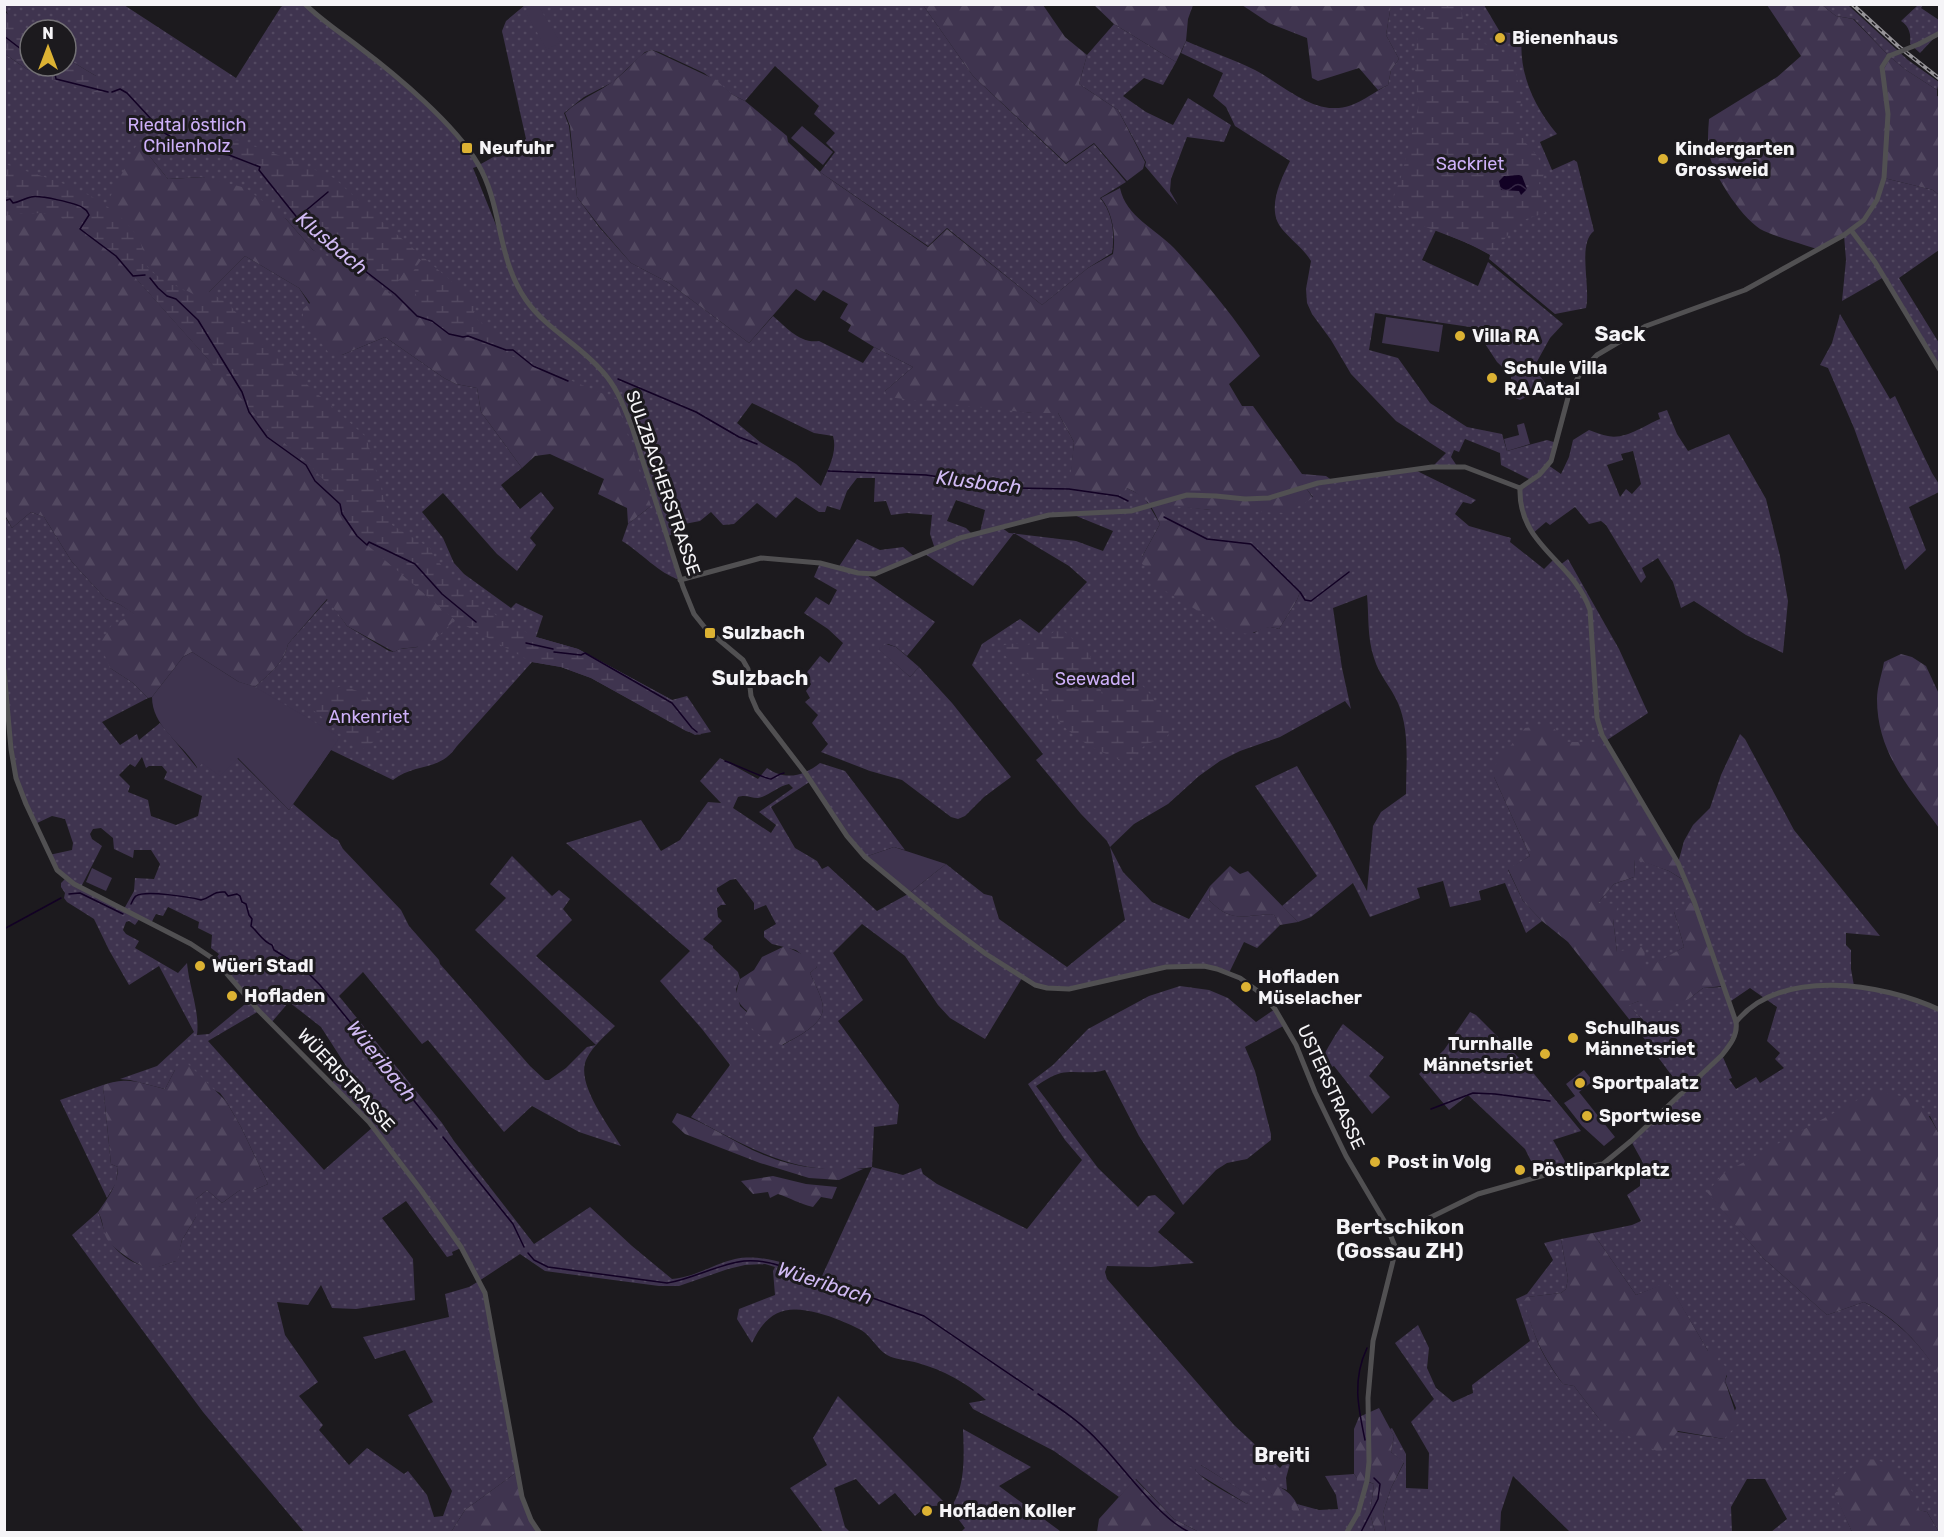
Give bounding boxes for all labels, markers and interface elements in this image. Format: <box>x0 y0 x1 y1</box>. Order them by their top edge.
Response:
north arrow <box>18 18 78 78</box>
text: N <box>42 24 54 43</box>
place label: Bienenhaus <box>1512 27 1618 49</box>
marker: Bienenhaus <box>1493 31 1507 45</box>
park label: Riedtal östlich Chilenholz <box>128 114 246 157</box>
place label: Neufuhr <box>479 137 554 159</box>
place label: Kindergarten Grossweid <box>1675 138 1795 181</box>
marker: Neufuhr <box>460 141 474 155</box>
marker: Kindergarten Grossweid <box>1656 152 1670 166</box>
park label: Sackriet <box>1436 153 1504 175</box>
water label: Klusbach <box>291 206 373 280</box>
district label: Sack <box>1595 321 1646 346</box>
place label: Villa RA <box>1472 325 1540 347</box>
marker: Villa RA <box>1453 329 1467 343</box>
place label: Schule Villa RA Aatal <box>1504 357 1607 400</box>
marker: Schule Villa RA Aatal <box>1485 371 1499 385</box>
street label: SULZBACHERSTRASSE <box>621 387 705 579</box>
water label: Klusbach <box>935 465 1023 499</box>
place label: Sulzbach <box>722 622 805 644</box>
marker: Sulzbach <box>703 626 717 640</box>
district label: Sulzbach <box>712 665 808 690</box>
park label: Seewadel <box>1055 668 1135 690</box>
park label: Ankenriet <box>328 706 410 728</box>
place label: Wüeri Stadl <box>212 955 314 977</box>
marker: Wüeri Stadl <box>193 959 207 973</box>
place label: Hofladen Müselacher <box>1258 966 1362 1009</box>
marker: Hofladen Müselacher <box>1239 980 1253 994</box>
place label: Hofladen <box>244 985 325 1007</box>
marker: Hofladen <box>225 989 239 1003</box>
water label: Wüeribach <box>342 1015 422 1107</box>
place label: Schulhaus Männetsriet <box>1585 1017 1695 1060</box>
street label: USTERSTRASSE <box>1292 1021 1370 1153</box>
street label: WÜERISTRASSE <box>293 1024 399 1136</box>
marker: Schulhaus Männetsriet <box>1566 1031 1580 1045</box>
place label: Turnhalle Männetsriet <box>1423 1033 1533 1076</box>
marker: Turnhalle Männetsriet <box>1538 1047 1552 1061</box>
place label: Sportpalatz <box>1592 1072 1699 1094</box>
marker: Sportpalatz <box>1573 1076 1587 1090</box>
place label: Sportwiese <box>1599 1105 1702 1127</box>
marker: Sportwiese <box>1580 1109 1594 1123</box>
place label: Post in Volg <box>1387 1151 1491 1173</box>
marker: Post in Volg <box>1368 1155 1382 1169</box>
place label: Pöstliparkplatz <box>1532 1159 1670 1181</box>
marker: Pöstliparkplatz <box>1513 1163 1527 1177</box>
district label: Bertschikon (Gossau ZH) <box>1336 1214 1464 1263</box>
water label: Wüeribach <box>775 1256 875 1310</box>
district label: Breiti <box>1254 1443 1310 1467</box>
place label: Hofladen Koller <box>939 1500 1076 1522</box>
marker: Hofladen Koller <box>920 1504 934 1518</box>

